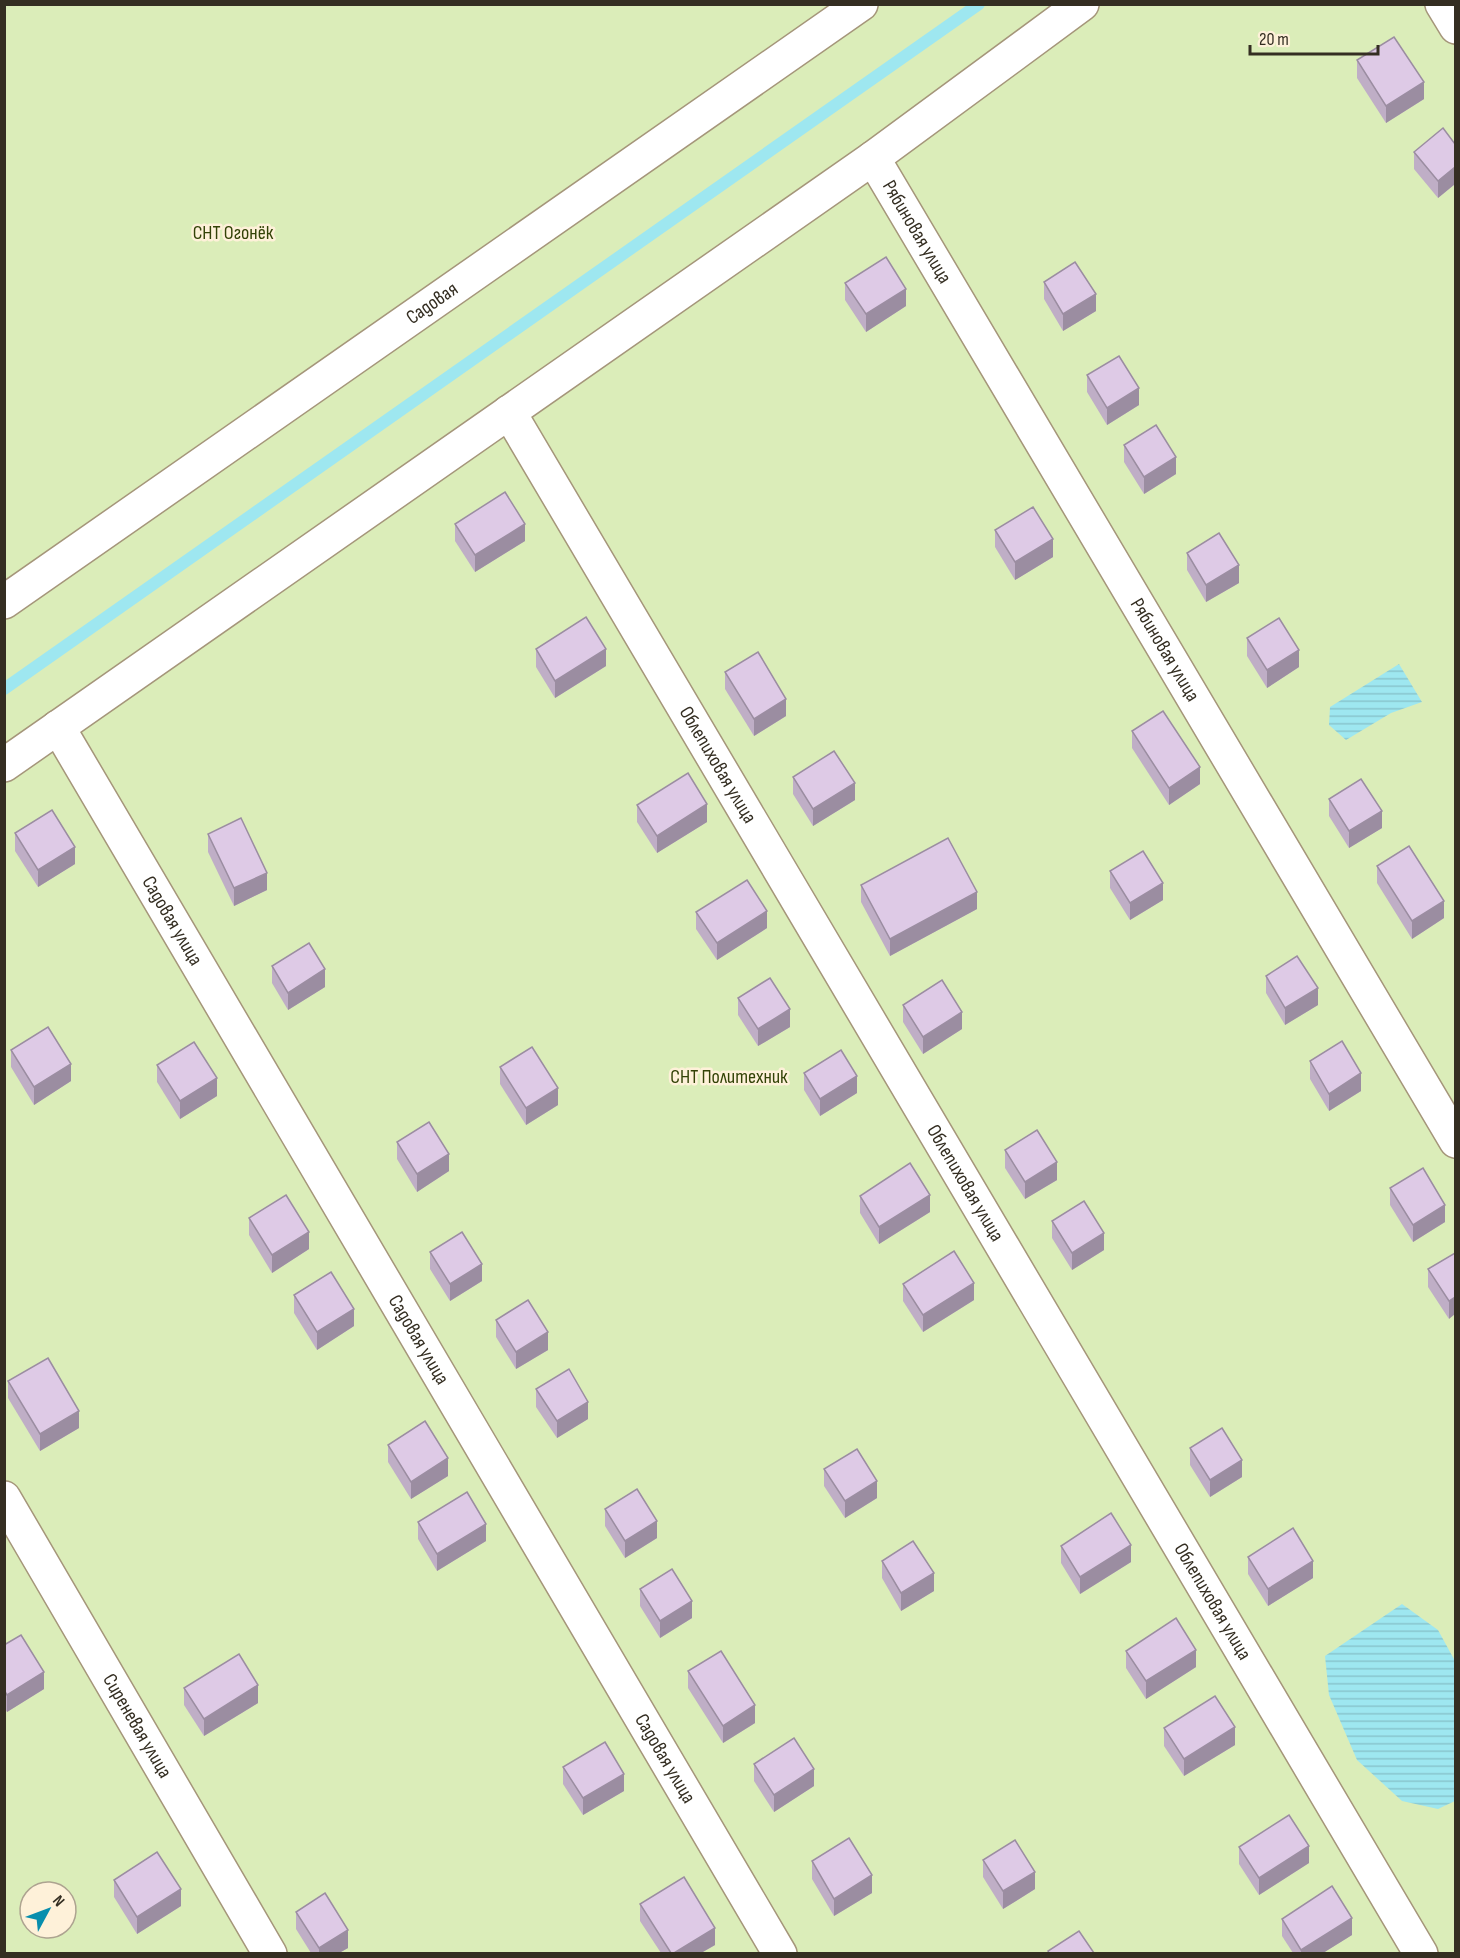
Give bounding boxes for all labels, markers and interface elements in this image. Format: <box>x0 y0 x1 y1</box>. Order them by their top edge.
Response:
scale bar <box>1250 18 1378 56</box>
text: 20 m <box>1259 29 1289 50</box>
street label: Рябиновая улица <box>877 176 957 288</box>
park label: СНТ Огонёк <box>193 221 274 245</box>
street label: Садовая <box>402 277 463 330</box>
street label: Рябиновая улица <box>1125 594 1205 706</box>
street label: Облепиховая улица <box>674 702 762 828</box>
street label: Садовая улица <box>136 872 208 970</box>
park label: СНТ Политехник <box>670 1065 788 1089</box>
street label: Облепиховая улица <box>921 1120 1009 1246</box>
street label: Садовая улица <box>383 1291 454 1389</box>
street label: Облепиховая улица <box>1169 1539 1256 1664</box>
street label: Сиреневая улица <box>97 1670 177 1783</box>
street label: Садовая улица <box>629 1710 701 1808</box>
north arrow <box>18 1880 78 1940</box>
text: N <box>48 1892 68 1911</box>

